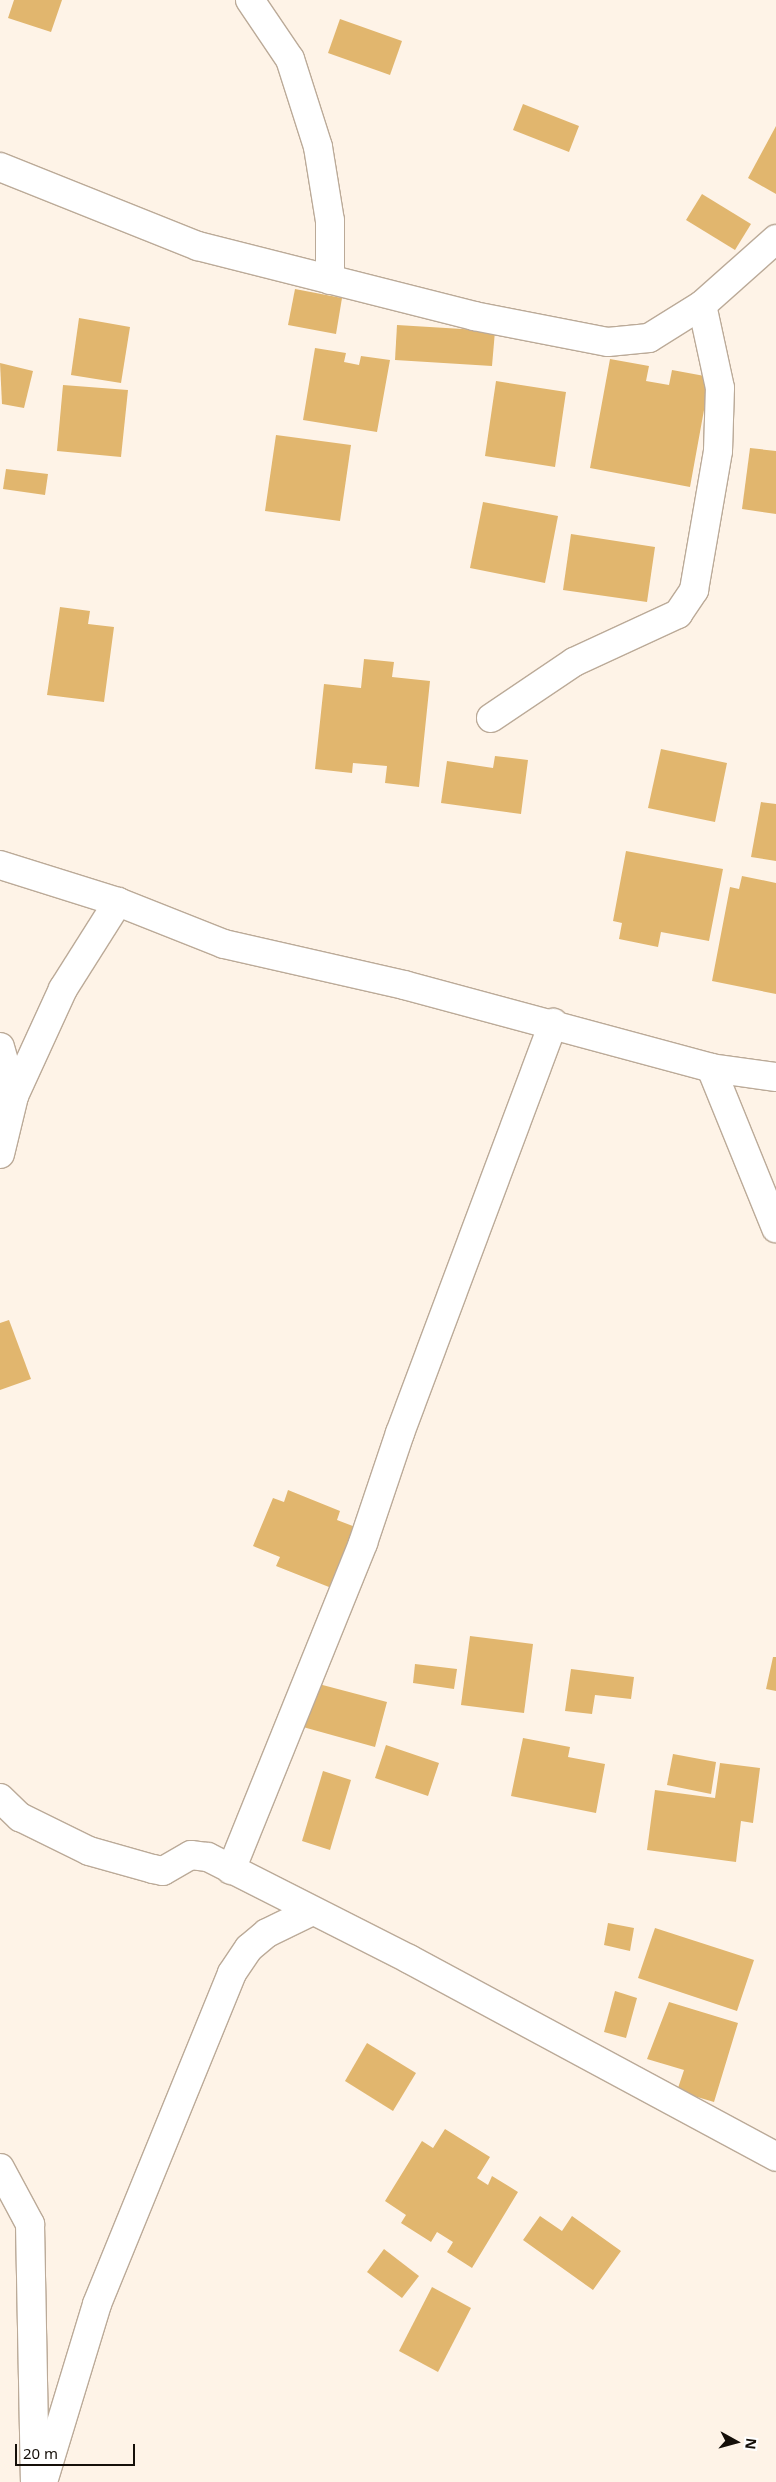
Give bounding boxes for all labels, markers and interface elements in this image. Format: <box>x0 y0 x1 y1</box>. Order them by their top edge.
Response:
north arrow <box>711 2417 761 2467</box>
scale bar <box>18 2434 138 2466</box>
text: N <box>741 2437 762 2451</box>
text: 20 m <box>23 2443 58 2463</box>

